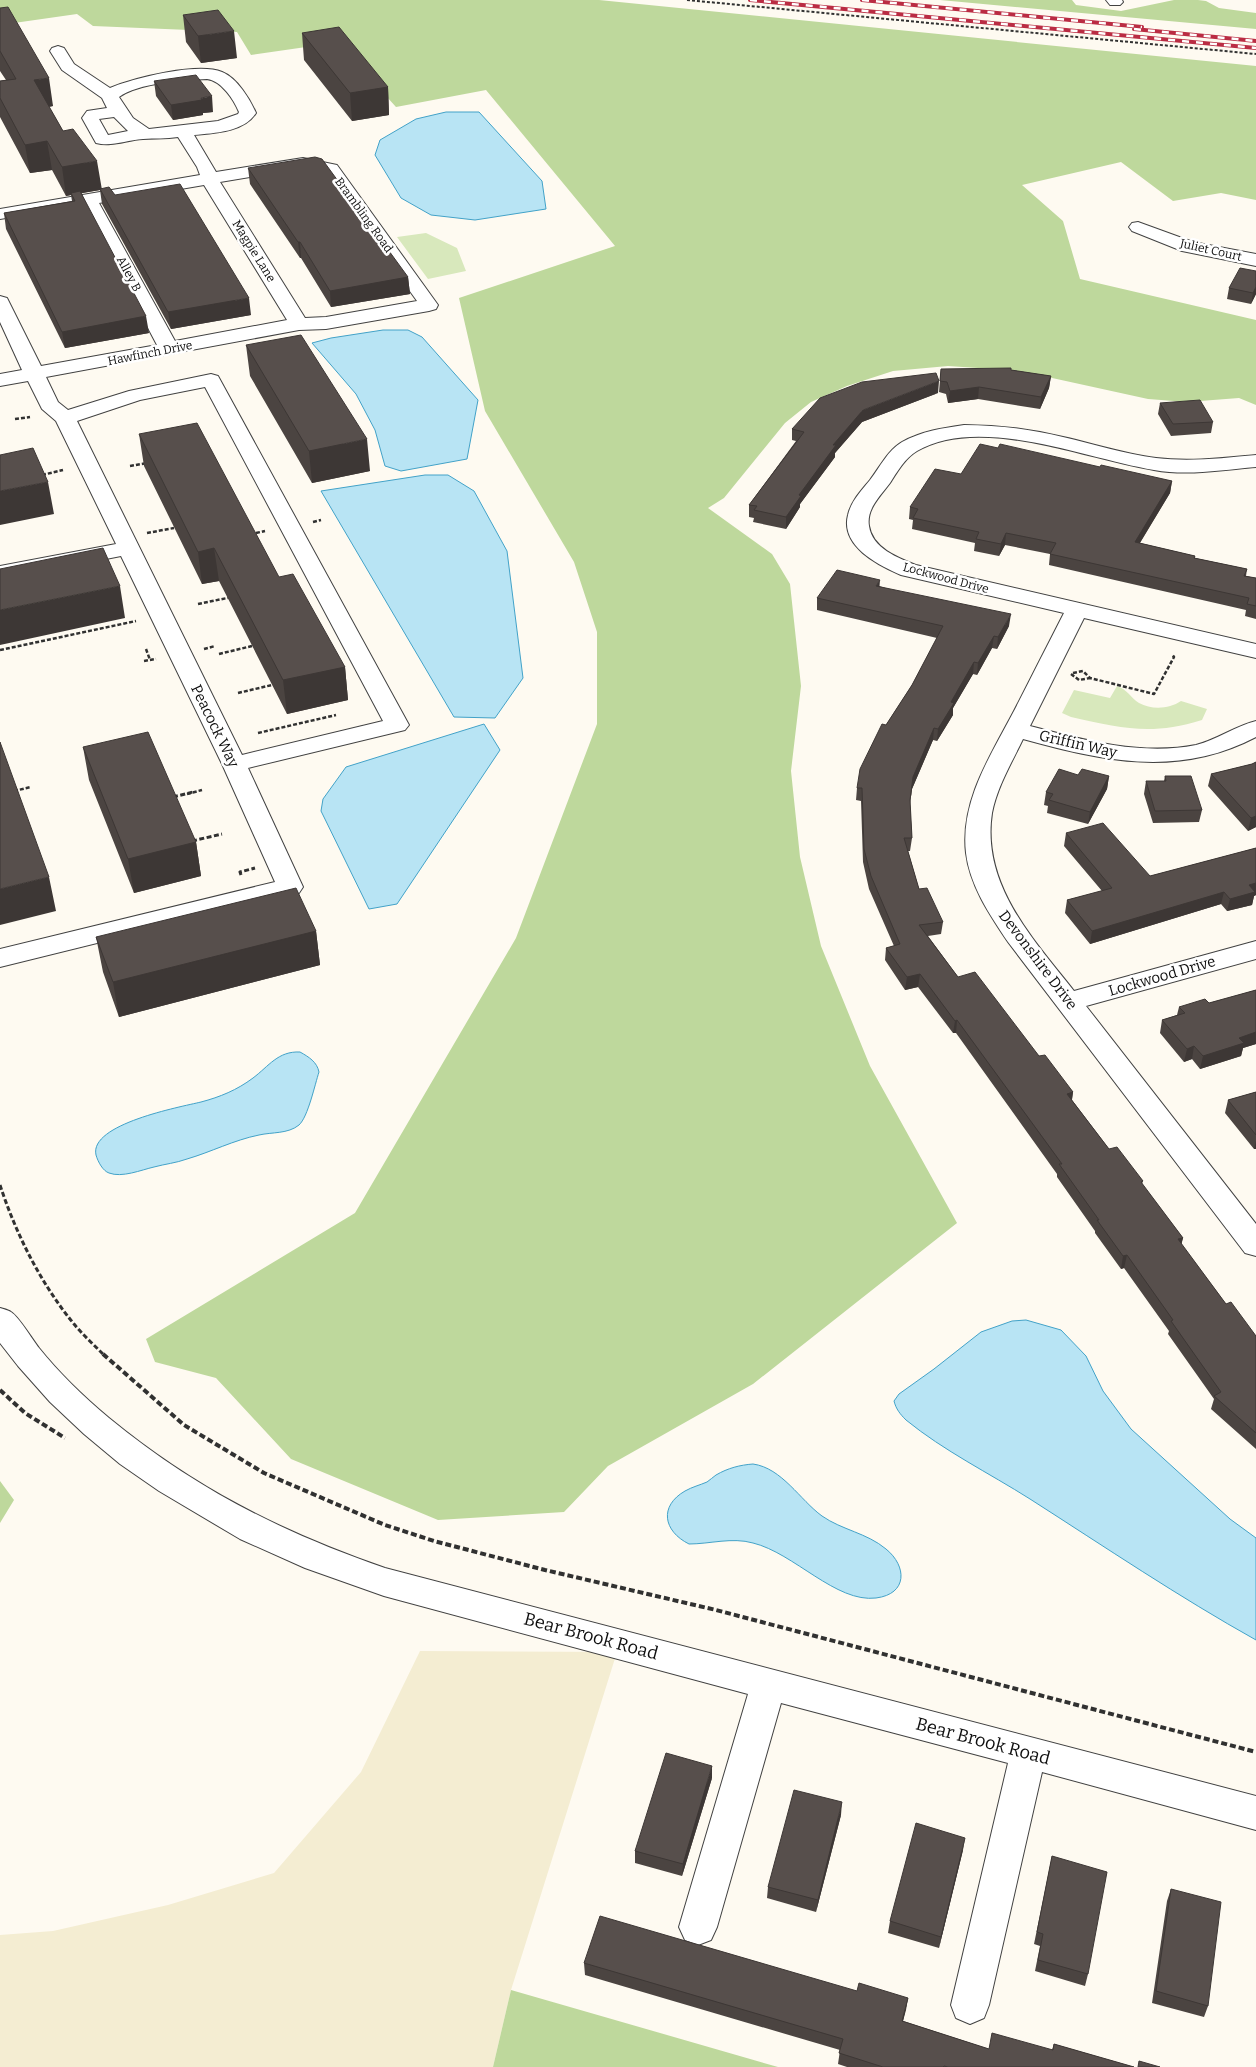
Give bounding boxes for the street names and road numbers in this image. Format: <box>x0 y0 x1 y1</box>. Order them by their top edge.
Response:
street label: Brambling Road <box>332 175 396 255</box>
street label: Magpie Lane <box>229 217 279 285</box>
street label: Juliet Court <box>1178 236 1244 264</box>
street label: Alley B <box>114 254 144 294</box>
street label: Hawfinch Drive <box>106 338 194 368</box>
street label: Lockwood Drive <box>902 560 990 596</box>
street label: Peacock Way <box>187 682 243 770</box>
street label: Griffin Way <box>1037 726 1119 762</box>
street label: Devonshire Drive <box>995 907 1081 1013</box>
street label: Lockwood Drive <box>1107 952 1217 1000</box>
street label: Bear Brook Road <box>521 1607 661 1665</box>
street label: Bear Brook Road <box>913 1712 1053 1770</box>

